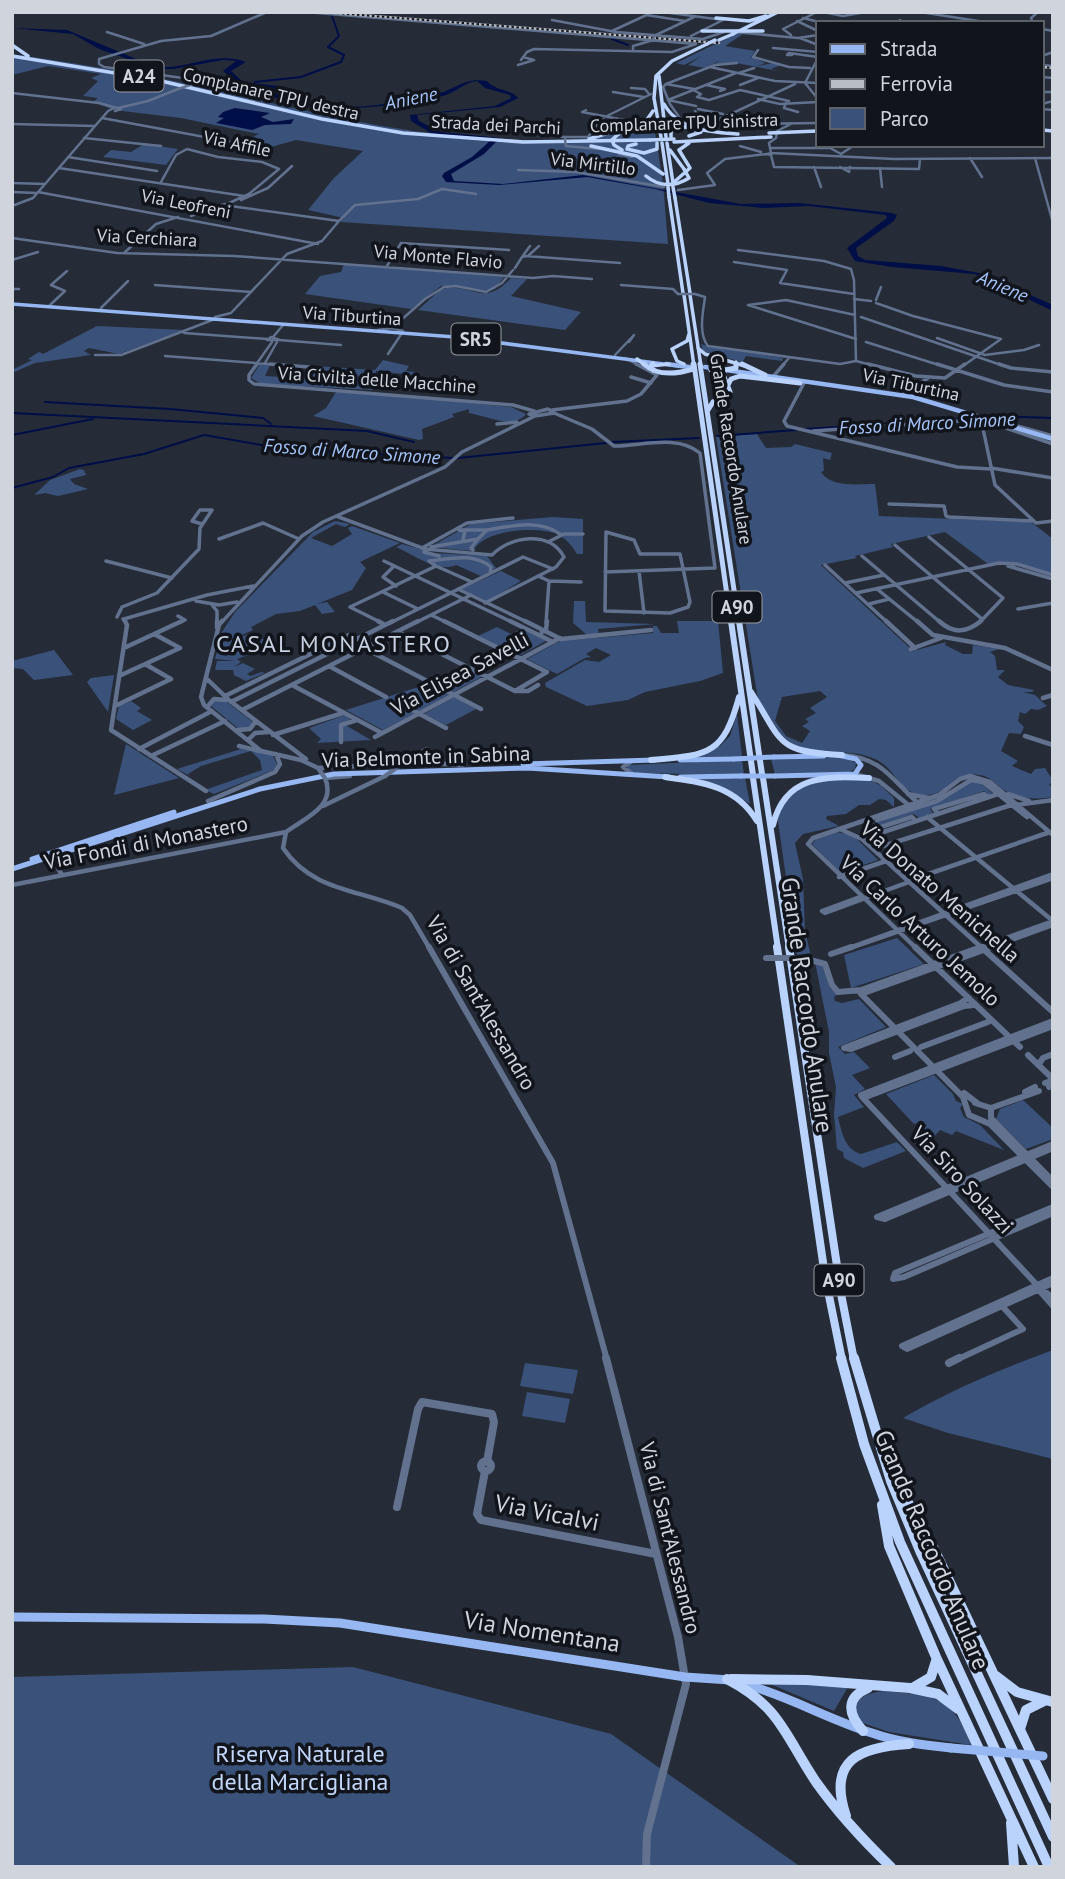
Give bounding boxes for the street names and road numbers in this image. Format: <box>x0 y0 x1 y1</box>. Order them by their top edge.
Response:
road number: A24 <box>114 60 164 92</box>
street label: Complanare TPU destra <box>181 62 362 125</box>
street label: Complanare TPU sinistra <box>589 108 779 137</box>
street label: Strada dei Parchi <box>431 110 561 139</box>
street label: Via Affile <box>200 125 273 162</box>
street label: Via Mirtillo <box>548 147 637 180</box>
street label: Via Leofreni <box>138 183 233 223</box>
street label: Via Cerchiara <box>95 223 198 252</box>
street label: Via Monte Flavio <box>372 239 503 274</box>
street label: Via Tiburtina <box>301 301 402 330</box>
road number: SR5 <box>452 324 500 354</box>
street label: Grande Raccordo Anulare <box>705 352 758 546</box>
street label: Via Civiltà delle Macchine <box>276 361 477 398</box>
street label: Via Tiburtina <box>859 363 962 406</box>
road number: A90 <box>712 592 762 622</box>
street label: Via Elisea Savelli <box>385 626 533 722</box>
street label: Via Belmonte in Sabina <box>320 739 531 774</box>
street label: Via Fondi di Monastero <box>41 810 250 876</box>
street label: Via Donato Menichella <box>854 814 1026 968</box>
street label: Via Carlo Arturo Jemolo <box>834 848 1006 1012</box>
street label: Grande Raccordo Anulare <box>774 875 841 1135</box>
street label: Via di Sant'Alessandro <box>420 910 542 1095</box>
street label: Via Siro Solazzi <box>905 1119 1019 1239</box>
road number: A90 <box>814 1264 864 1296</box>
street label: Grande Raccordo Anulare <box>868 1425 997 1674</box>
street label: Via di Sant'Alessandro <box>633 1438 707 1637</box>
street label: Via Vicalvi <box>491 1487 602 1538</box>
street label: Via Nomentana <box>461 1604 622 1659</box>

